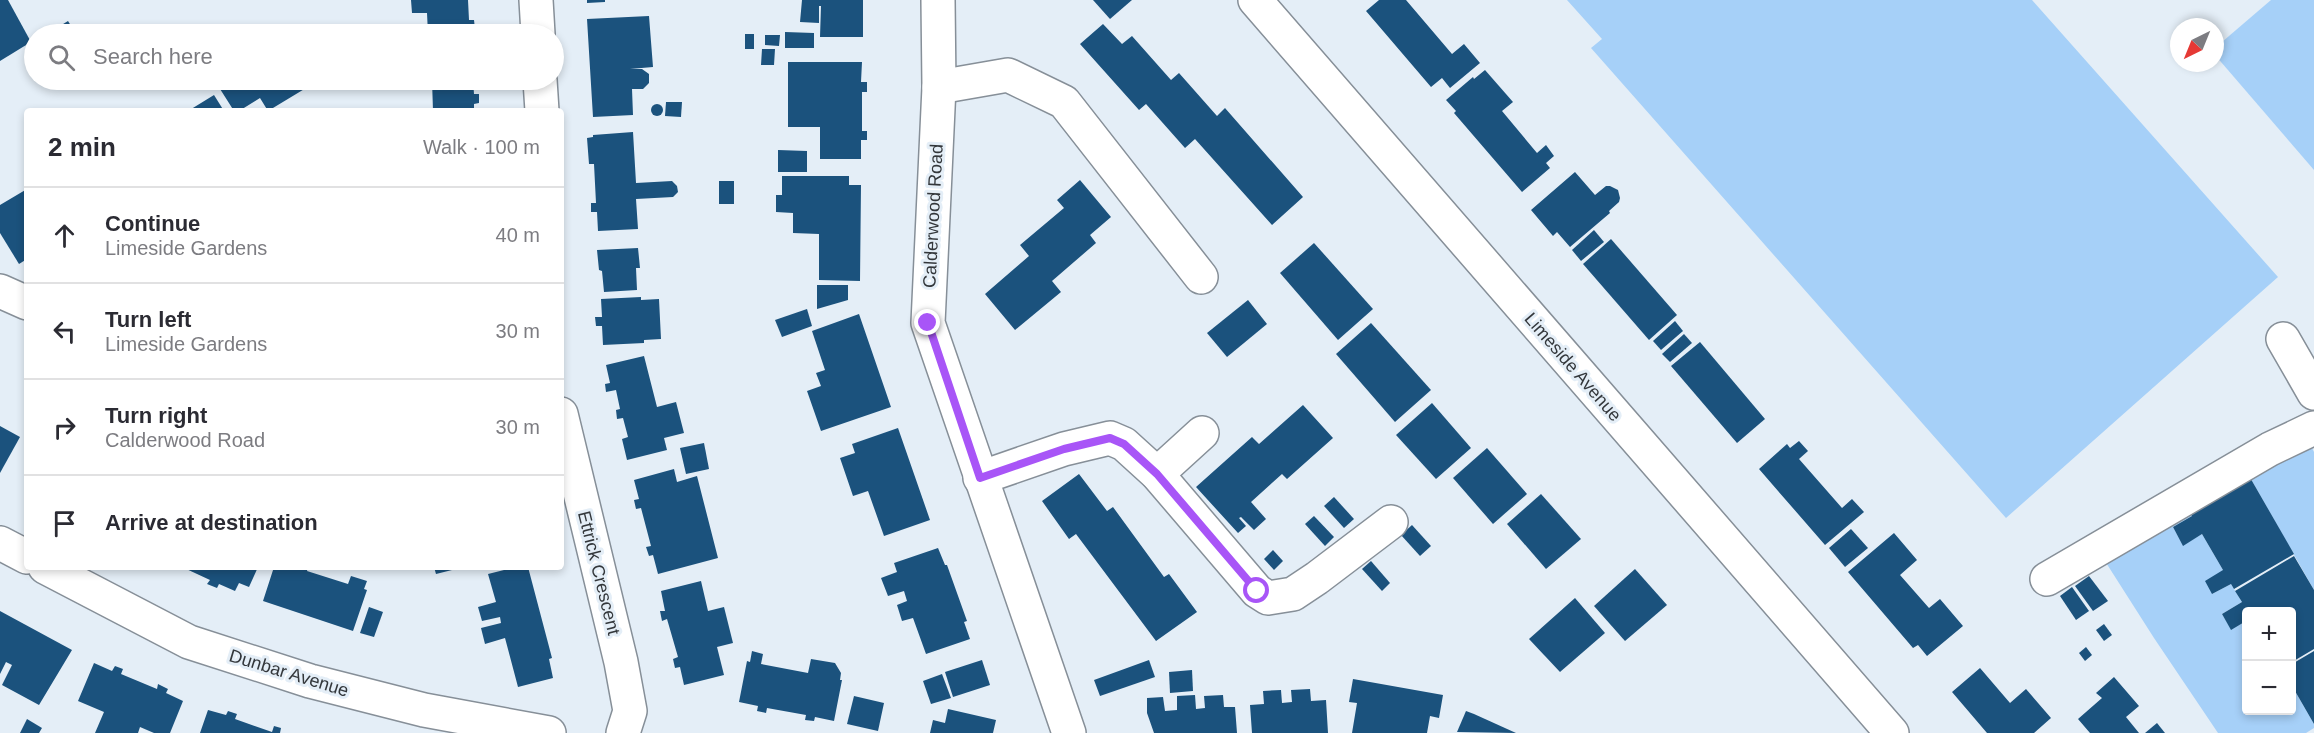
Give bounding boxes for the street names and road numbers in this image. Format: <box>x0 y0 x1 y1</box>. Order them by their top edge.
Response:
street label: Calderwood Road <box>919 144 947 288</box>
street label: Limeside Avenue <box>1521 309 1625 425</box>
street label: Ettrick Crescent <box>574 509 624 637</box>
street label: Dunbar Avenue <box>227 645 351 701</box>

